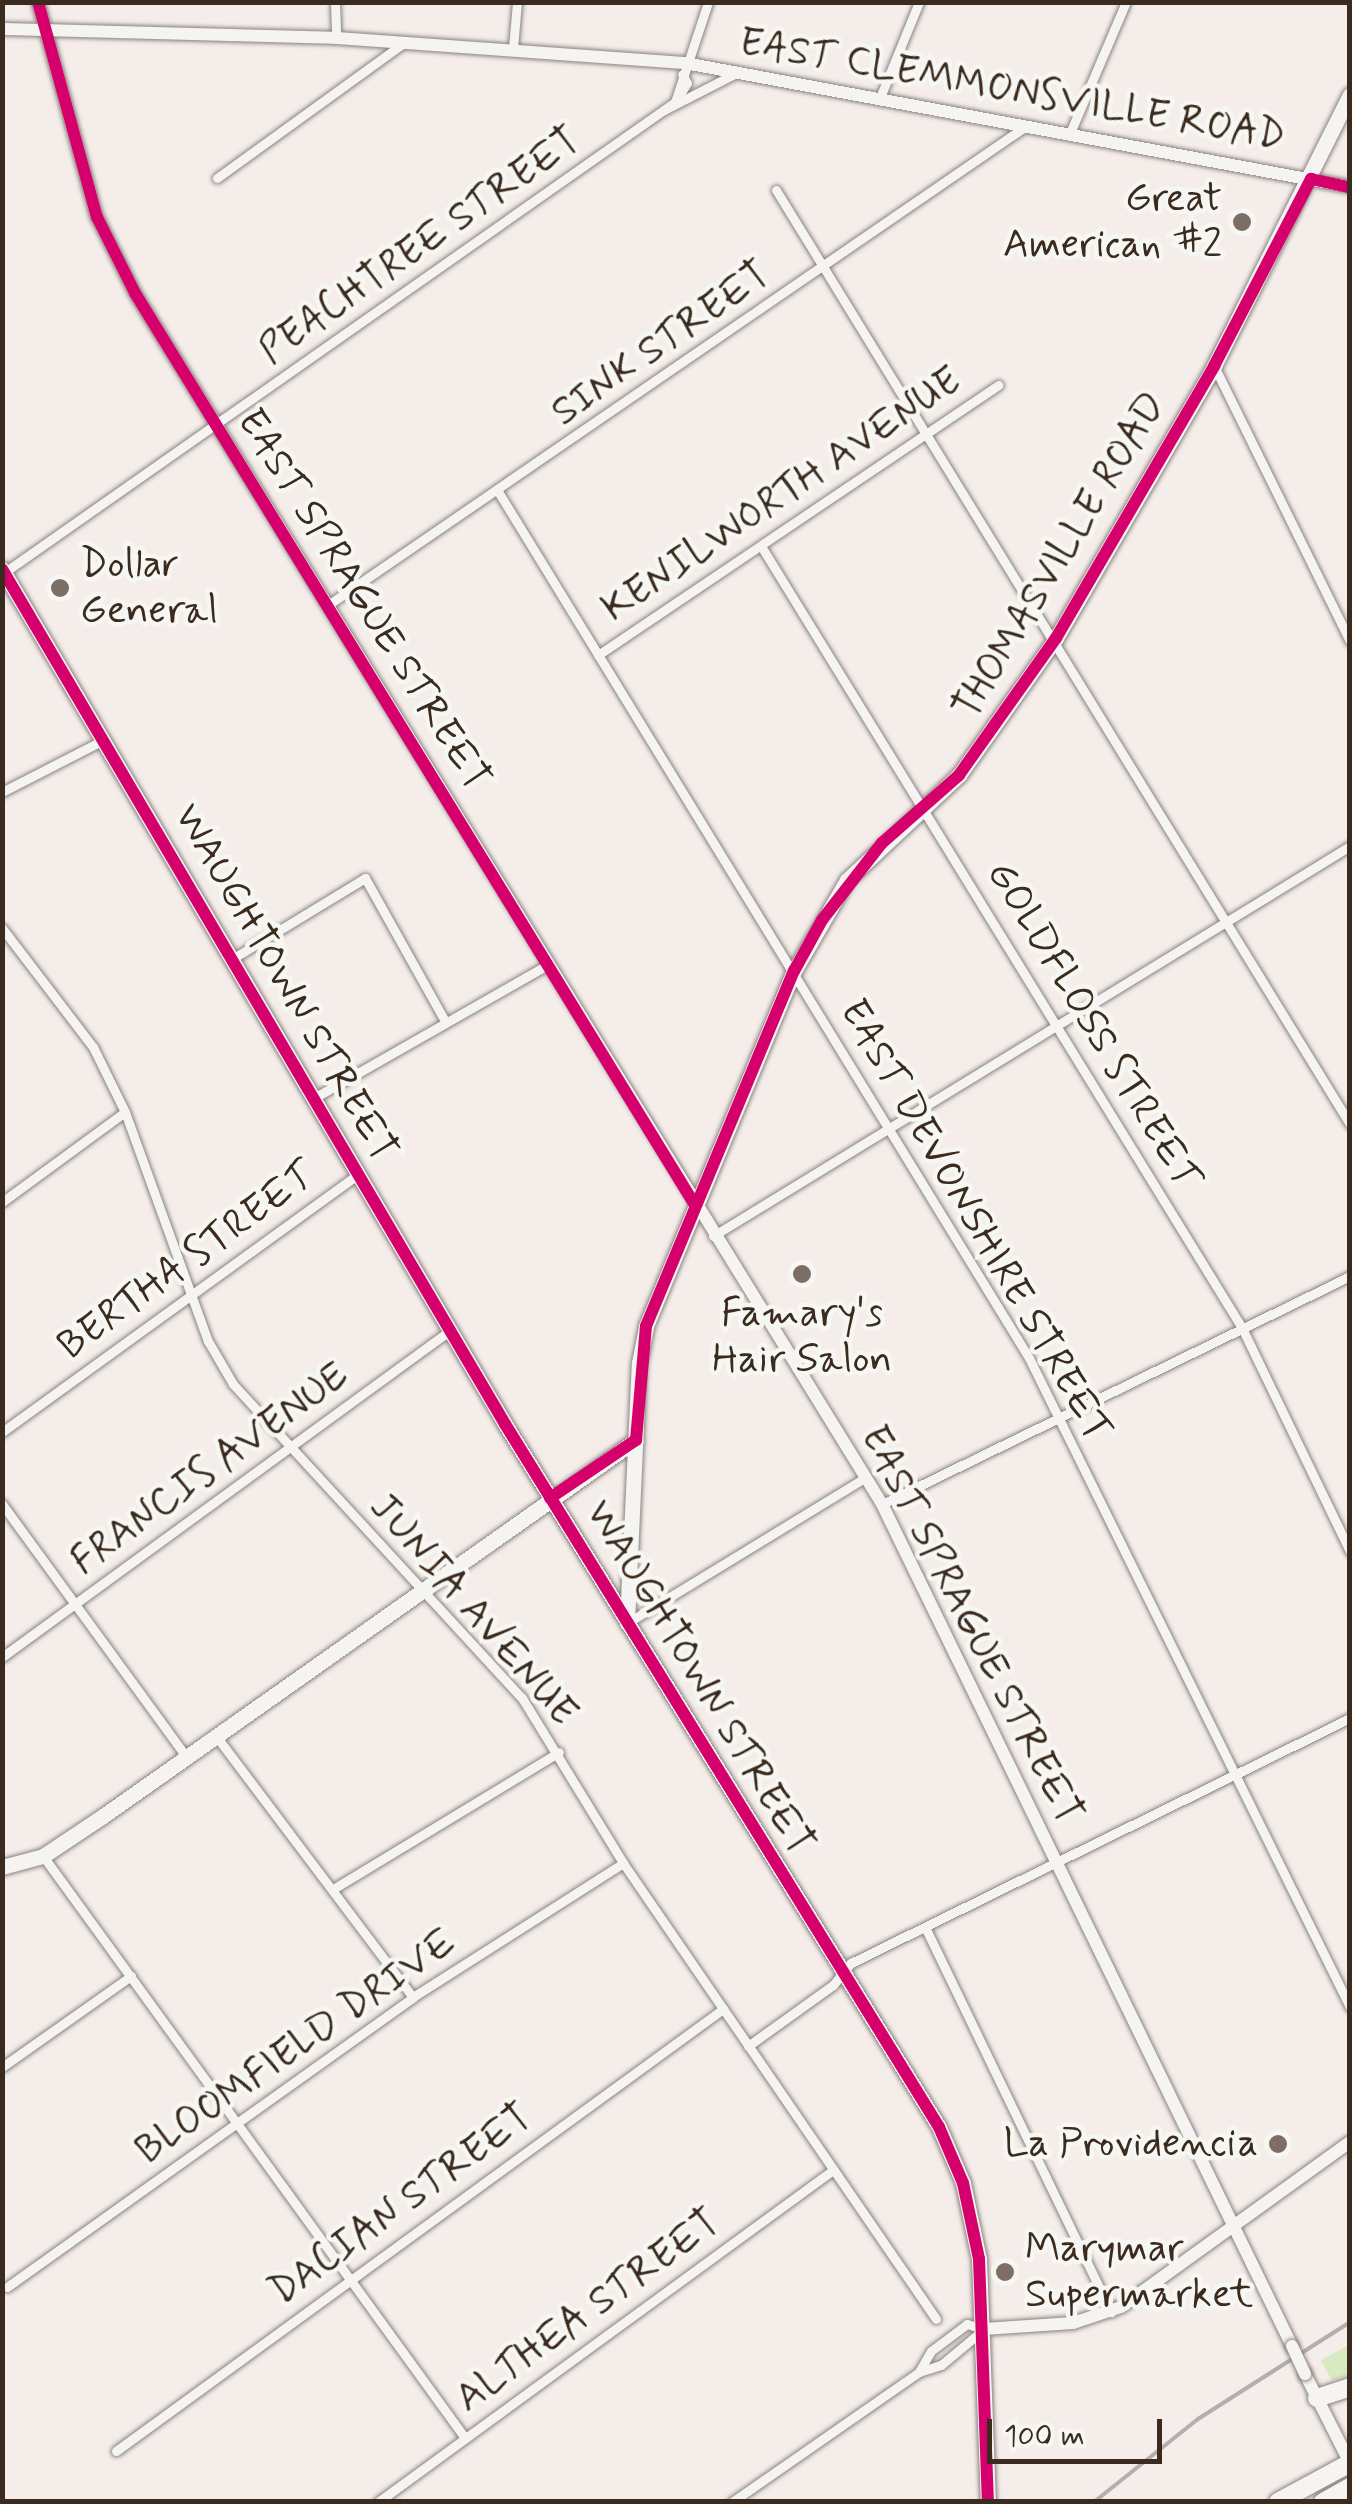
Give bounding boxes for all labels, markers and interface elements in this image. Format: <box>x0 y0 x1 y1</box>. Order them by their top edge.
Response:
street label: EAST CLEMMONSVILLE ROAD <box>741 19 1283 161</box>
street label: PEACHTREE STREET <box>250 117 590 375</box>
place label: Great American #2 <box>1004 175 1222 269</box>
marker: Great American #2 <box>1231 211 1253 233</box>
street label: SINK STREET <box>543 251 779 437</box>
street label: KENILWORTH AVENUE <box>592 356 972 634</box>
street label: THOMASVILLE ROAD <box>944 384 1176 728</box>
street label: EAST SPRAGUE STREET <box>225 399 501 801</box>
place label: Dollar General <box>80 541 218 635</box>
marker: Dollar General <box>49 577 71 599</box>
street label: WAUGHTOWN STREET <box>163 795 407 1171</box>
street label: GOLDFLOSS STREET <box>975 852 1211 1200</box>
street label: EAST DEVONSHIRE STREET <box>828 990 1122 1452</box>
street label: BERTHA STREET <box>48 1151 326 1371</box>
marker: Famary's Hair Salon <box>791 1263 813 1285</box>
place label: Famary's Hair Salon <box>710 1290 894 1384</box>
street label: FRANCIS AVENUE <box>61 1351 359 1587</box>
street label: EAST SPRAGUE STREET <box>849 1416 1093 1834</box>
street label: JUNIA AVENUE <box>359 1484 587 1736</box>
street label: WAUGHTOWN STREET <box>574 1492 824 1864</box>
street label: BLOOMFIELD DRIVE <box>127 1919 465 2175</box>
street label: DACIAN STREET <box>261 2094 541 2316</box>
place label: La Providencia <box>1003 2120 1258 2168</box>
marker: La Providencia <box>1267 2133 1289 2155</box>
street label: ALTHEA STREET <box>447 2199 729 2423</box>
place label: Marymar Supermarket <box>1025 2225 1253 2319</box>
marker: Marymar Supermarket <box>994 2261 1016 2283</box>
scale bar <box>992 2399 1167 2461</box>
text: 100 m <box>1004 2417 1085 2456</box>

